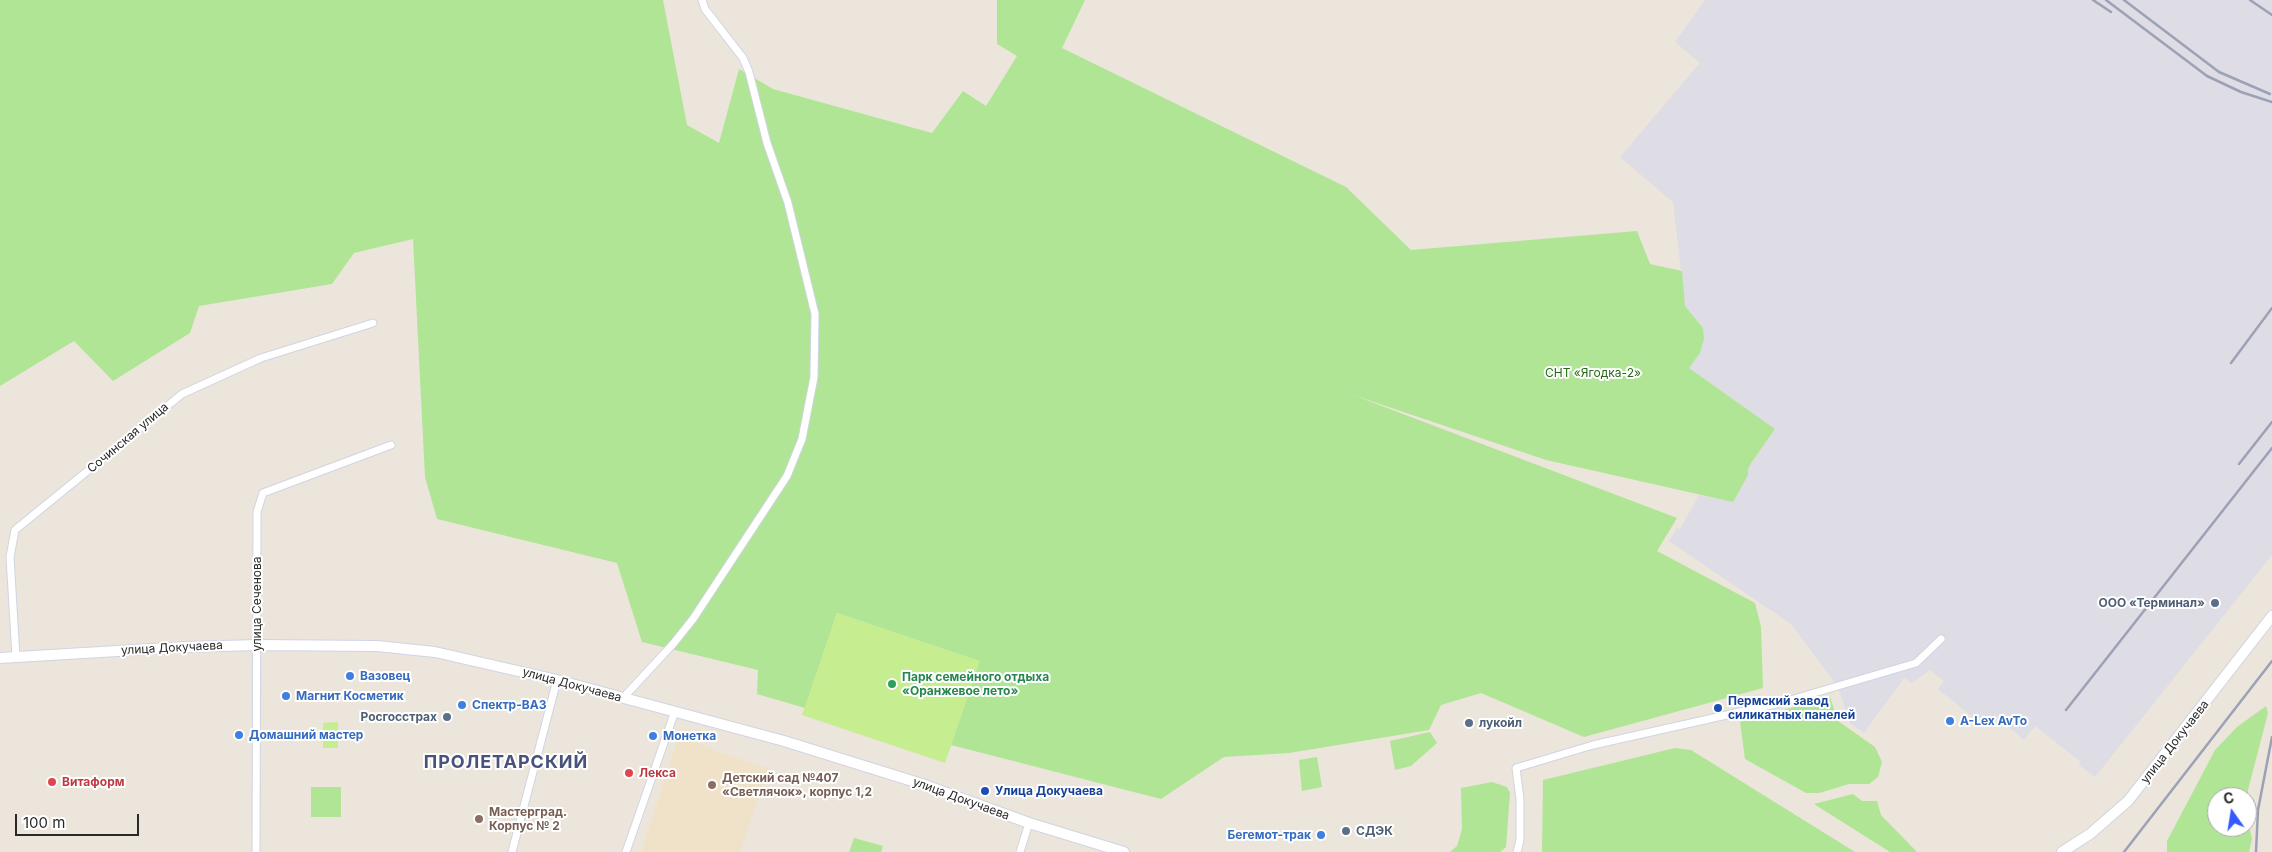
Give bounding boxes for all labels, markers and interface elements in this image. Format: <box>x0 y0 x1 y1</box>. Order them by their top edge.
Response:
park label: СНТ «Ягодка-2» <box>1545 366 1641 380</box>
street label: Сочинская улица <box>85 400 171 476</box>
street label: улица Сеченова <box>250 556 264 652</box>
place label: ООО «Терминал» <box>2098 596 2205 610</box>
marker: ООО «Терминал» <box>2209 597 2221 609</box>
street label: улица Докучаева <box>121 638 223 658</box>
street label: улица Докучаева <box>521 665 623 705</box>
place label: Вазовец <box>360 669 410 683</box>
marker: Вазовец <box>344 670 356 682</box>
place label: Парк семейного отдыха «Оранжевое лето» <box>902 670 1049 698</box>
marker: Парк семейного отдыха «Оранжевое лето» <box>886 678 898 690</box>
place label: Магнит Косметик <box>296 689 404 703</box>
marker: Магнит Косметик <box>280 690 292 702</box>
place label: Пермский завод силикатных панелей <box>1728 694 1855 722</box>
street label: улица Докучаева <box>2138 697 2212 787</box>
place label: Спектр-ВАЗ <box>472 698 546 712</box>
marker: Спектр-ВАЗ <box>456 699 468 711</box>
marker: Пермский завод силикатных панелей <box>1712 702 1724 714</box>
place label: Росгосстрах <box>360 710 437 724</box>
marker: Росгосстрах <box>441 711 453 723</box>
place label: A-Lex AvTo <box>1960 714 2027 728</box>
marker: A-Lex AvTo <box>1944 715 1956 727</box>
place label: лукойл <box>1479 716 1522 730</box>
marker: лукойл <box>1463 717 1475 729</box>
place label: Домашний мастер <box>249 728 363 742</box>
marker: Домашний мастер <box>233 729 245 741</box>
place label: Монетка <box>663 729 716 743</box>
marker: Монетка <box>647 730 659 742</box>
district label: ПРОЛЕТАРСКИЙ <box>422 752 590 774</box>
place label: Лекса <box>639 766 676 780</box>
marker: Лекса <box>623 767 635 779</box>
place label: Детский сад №407 «Светлячок», корпус 1,2 <box>722 771 872 799</box>
place label: Витаформ <box>62 775 124 789</box>
street label: улица Докучаева <box>911 775 1011 823</box>
marker: Витаформ <box>46 776 58 788</box>
marker: Детский сад №407 «Светлячок», корпус 1,2 <box>706 779 718 791</box>
place label: Улица Докучаева <box>995 784 1103 798</box>
marker: Улица Докучаева <box>979 785 991 797</box>
north arrow <box>2207 787 2257 837</box>
text: С <box>2222 788 2236 807</box>
scale bar <box>18 804 141 836</box>
place label: Мастерград. Корпус № 2 <box>489 805 567 833</box>
text: 100 m <box>23 813 65 832</box>
marker: Мастерград. Корпус № 2 <box>473 813 485 825</box>
place label: СДЭК <box>1356 824 1393 838</box>
marker: СДЭК <box>1340 825 1352 837</box>
place label: Бегемот-трак <box>1228 828 1311 842</box>
marker: Бегемот-трак <box>1315 829 1327 841</box>

